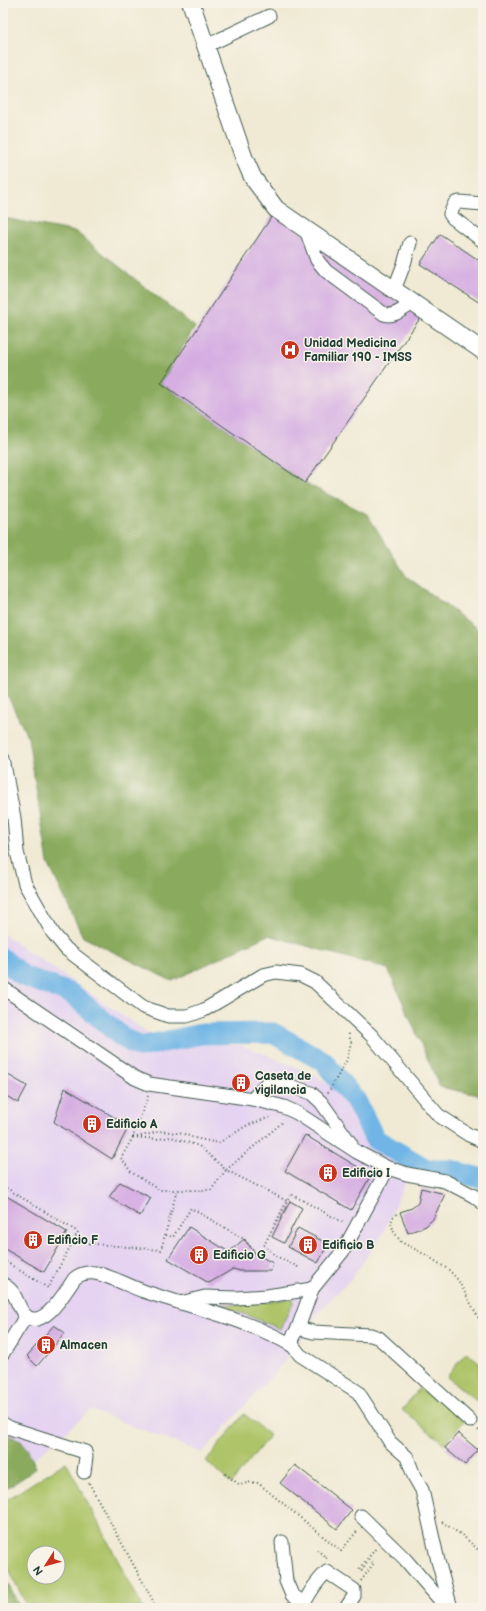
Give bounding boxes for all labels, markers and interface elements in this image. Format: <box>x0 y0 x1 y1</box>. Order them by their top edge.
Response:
place label: Unidad Medicina Familiar 190 - IMSS <box>304 336 412 365</box>
hospital icon: Unidad Medicina Familiar 190 - IMSS <box>279 339 301 361</box>
place label: Caseta de vigilancia <box>254 1069 311 1098</box>
building icon: Caseta de vigilancia <box>230 1072 252 1094</box>
building icon: Edificio A <box>81 1113 103 1135</box>
place label: Edificio A <box>106 1117 158 1132</box>
building icon: Edificio I <box>317 1162 339 1184</box>
place label: Edificio I <box>342 1166 390 1181</box>
building icon: Edificio F <box>22 1229 44 1251</box>
place label: Edificio F <box>47 1233 99 1248</box>
building icon: Edificio B <box>297 1234 319 1256</box>
place label: Edificio B <box>322 1238 375 1253</box>
building icon: Edificio G <box>188 1244 210 1266</box>
place label: Edificio G <box>213 1248 266 1263</box>
building icon: Almacen <box>35 1334 57 1356</box>
place label: Almacen <box>59 1338 108 1353</box>
north arrow <box>26 1545 66 1585</box>
text: N <box>31 1563 46 1578</box>

